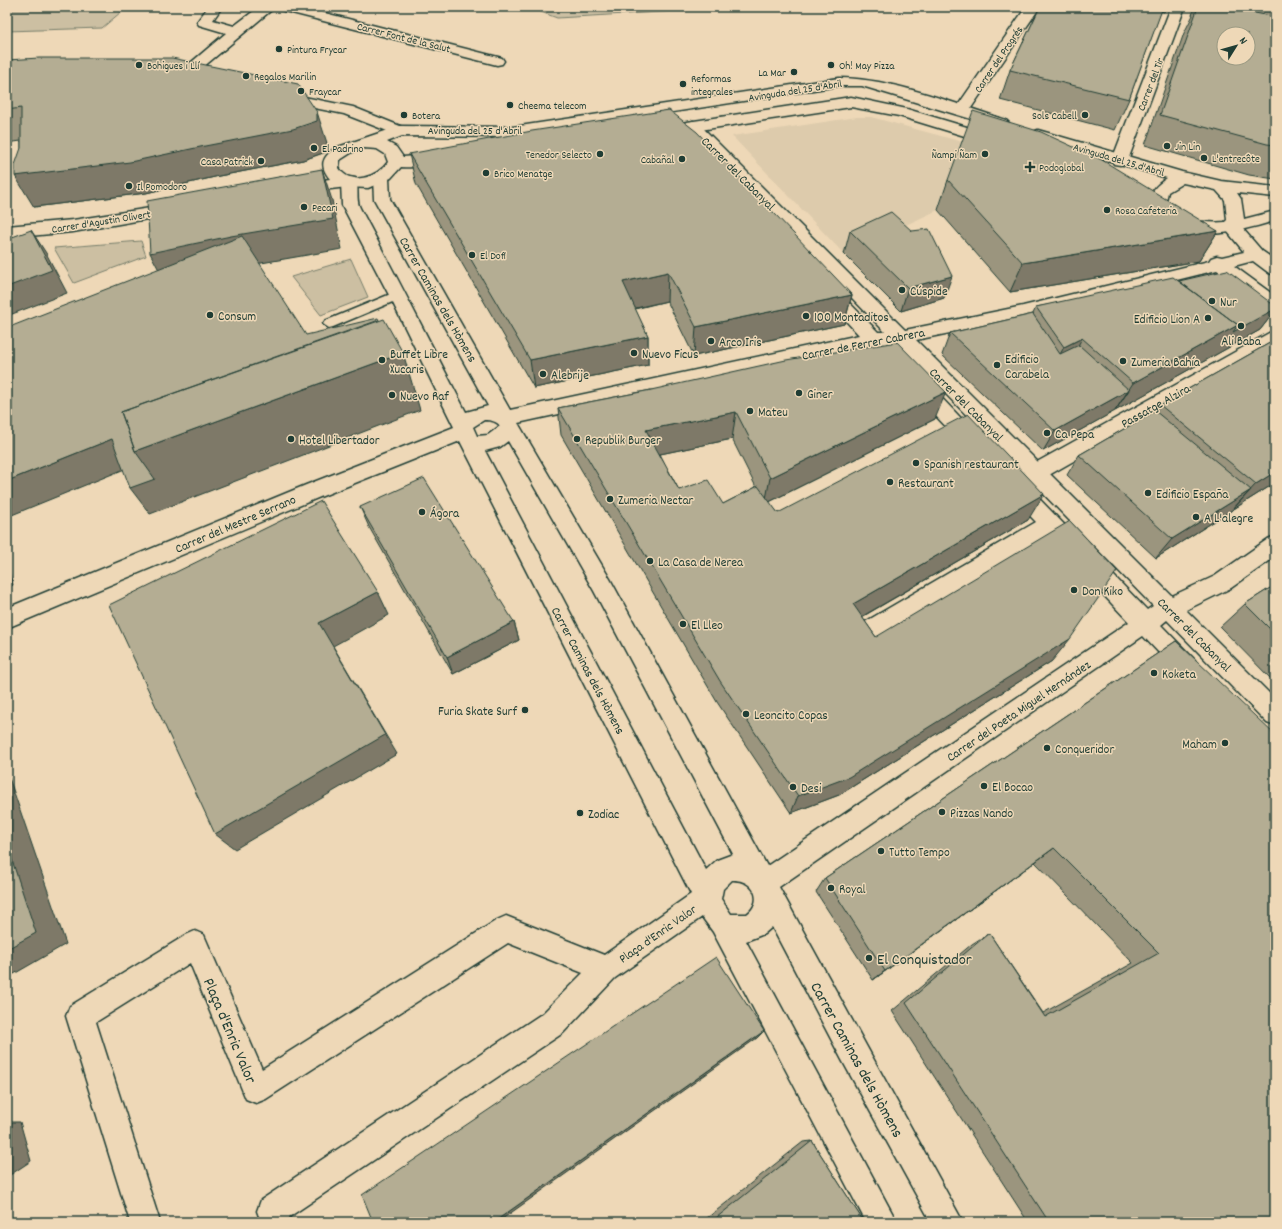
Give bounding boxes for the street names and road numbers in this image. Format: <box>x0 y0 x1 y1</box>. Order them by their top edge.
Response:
street label: Carrer Font de la Salut <box>355 20 452 58</box>
street label: Carrer del Progrés <box>971 23 1028 97</box>
street label: Carrer del Tir <box>1134 55 1170 114</box>
street label: Avinguda del 25 d'Abril <box>747 77 844 107</box>
street label: Avinguda del 25 d'Abril <box>428 124 523 140</box>
street label: Carrer del Cabanyal <box>696 133 779 216</box>
street label: Avinguda del 25 d'Abril <box>1071 140 1166 182</box>
street label: Carrer d'Agustin Olivert <box>51 207 152 239</box>
street label: Carrer Caminas dels Hòmens <box>393 234 481 366</box>
street label: Carrer de Ferrer Cabrera <box>800 324 927 367</box>
street label: Carrer del Cabanyal <box>924 364 1007 447</box>
street label: Passatge Alzira <box>1118 380 1195 434</box>
street label: Carrer del Mestre Serrano <box>173 491 300 559</box>
street label: Carrer del Cabanyal <box>1152 594 1235 677</box>
street label: Carrer Caminas dels Hòmens <box>545 604 629 738</box>
street label: Carrer del Poeta Miguel Hernández <box>943 657 1095 768</box>
street label: Plaça d'Enric Valor <box>616 901 701 969</box>
street label: Plaça d'Enric Valor <box>196 975 261 1087</box>
street label: Carrer Caminas dels Hòmens <box>803 978 908 1142</box>

